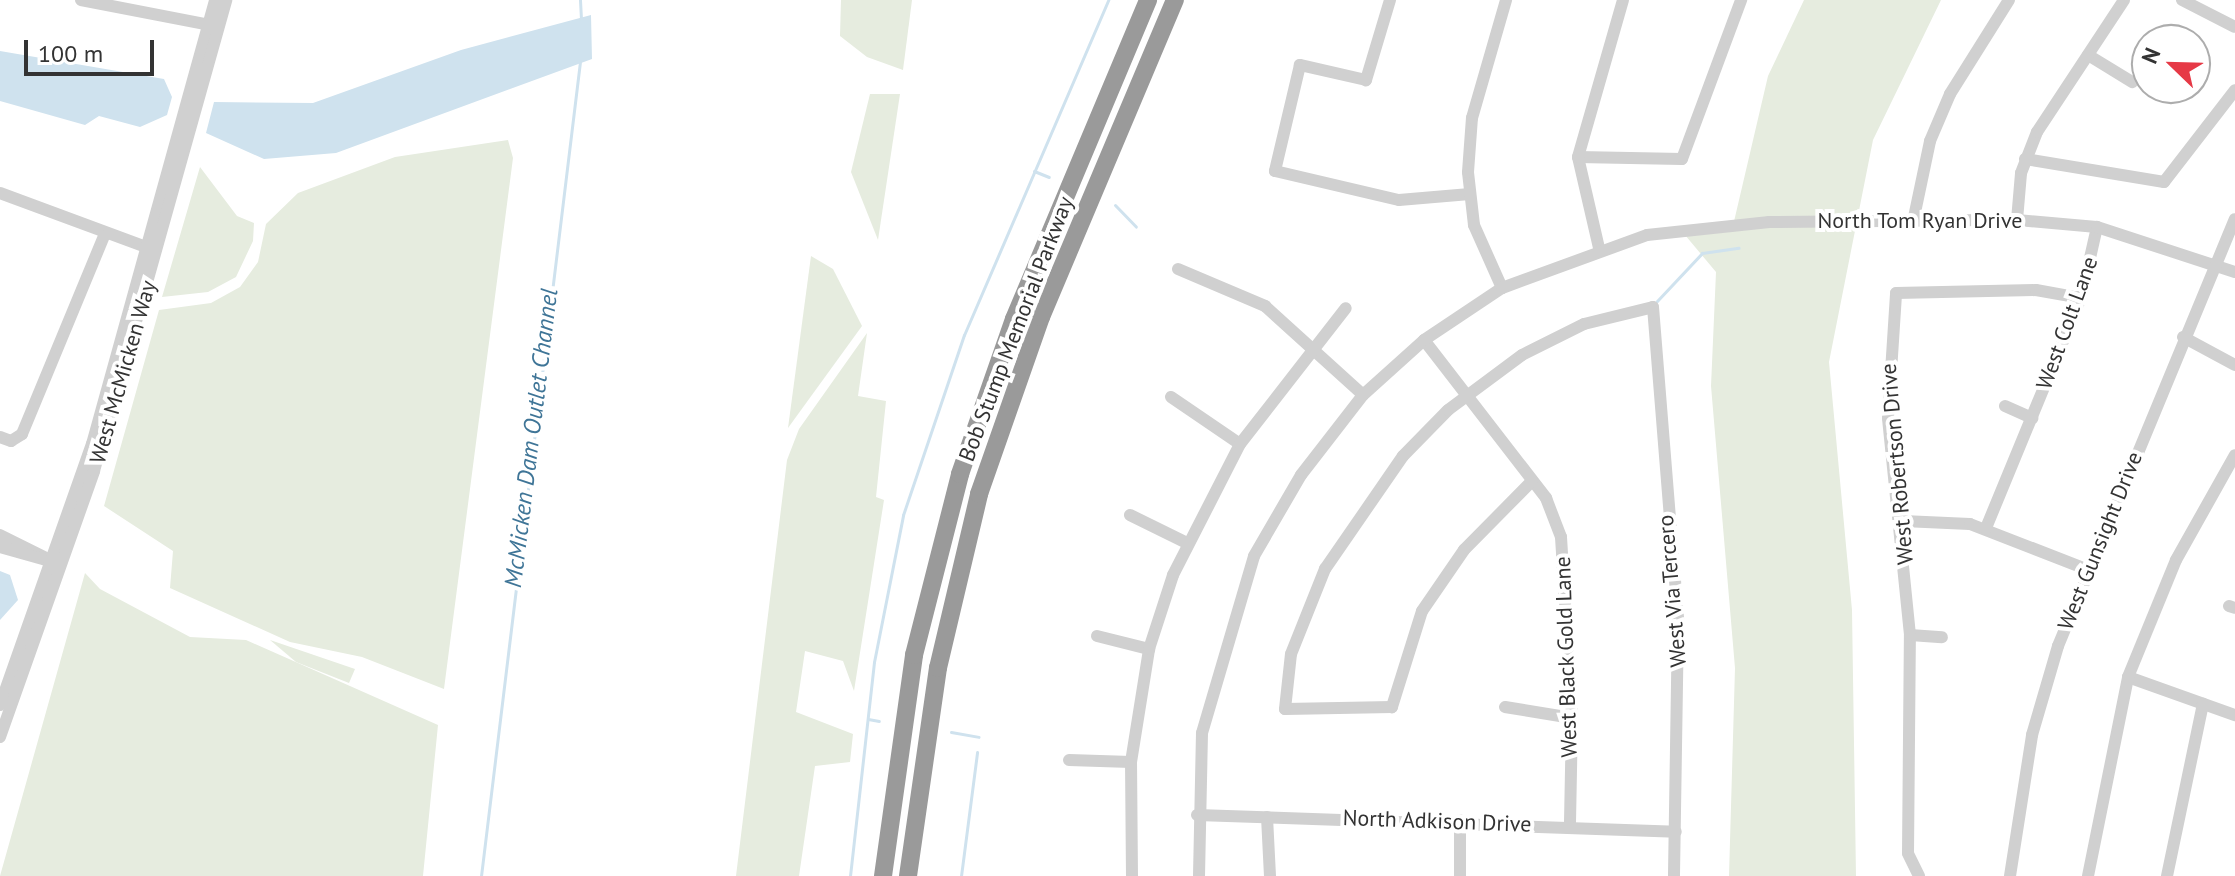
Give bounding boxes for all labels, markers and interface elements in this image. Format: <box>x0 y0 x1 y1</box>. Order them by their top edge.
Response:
scale bar <box>28 24 158 74</box>
north arrow <box>2131 24 2211 104</box>
text: 100 m <box>38 38 103 69</box>
text: N <box>2135 43 2166 68</box>
street label: Bob Stump Memorial Parkway <box>953 193 1079 465</box>
street label: North Tom Ryan Drive <box>1817 208 2023 234</box>
street label: West Colt Lane <box>2031 253 2103 393</box>
street label: West McMicken Way <box>84 277 162 467</box>
water label: McMicken Dam Outlet Channel <box>498 287 564 589</box>
street label: West Robertson Drive <box>1875 362 1919 566</box>
street label: West Gunsight Drive <box>2052 448 2148 634</box>
street label: West Via Tercero <box>1652 513 1692 669</box>
street label: West Black Gold Lane <box>1549 556 1583 758</box>
street label: North Adkison Drive <box>1342 805 1532 837</box>

